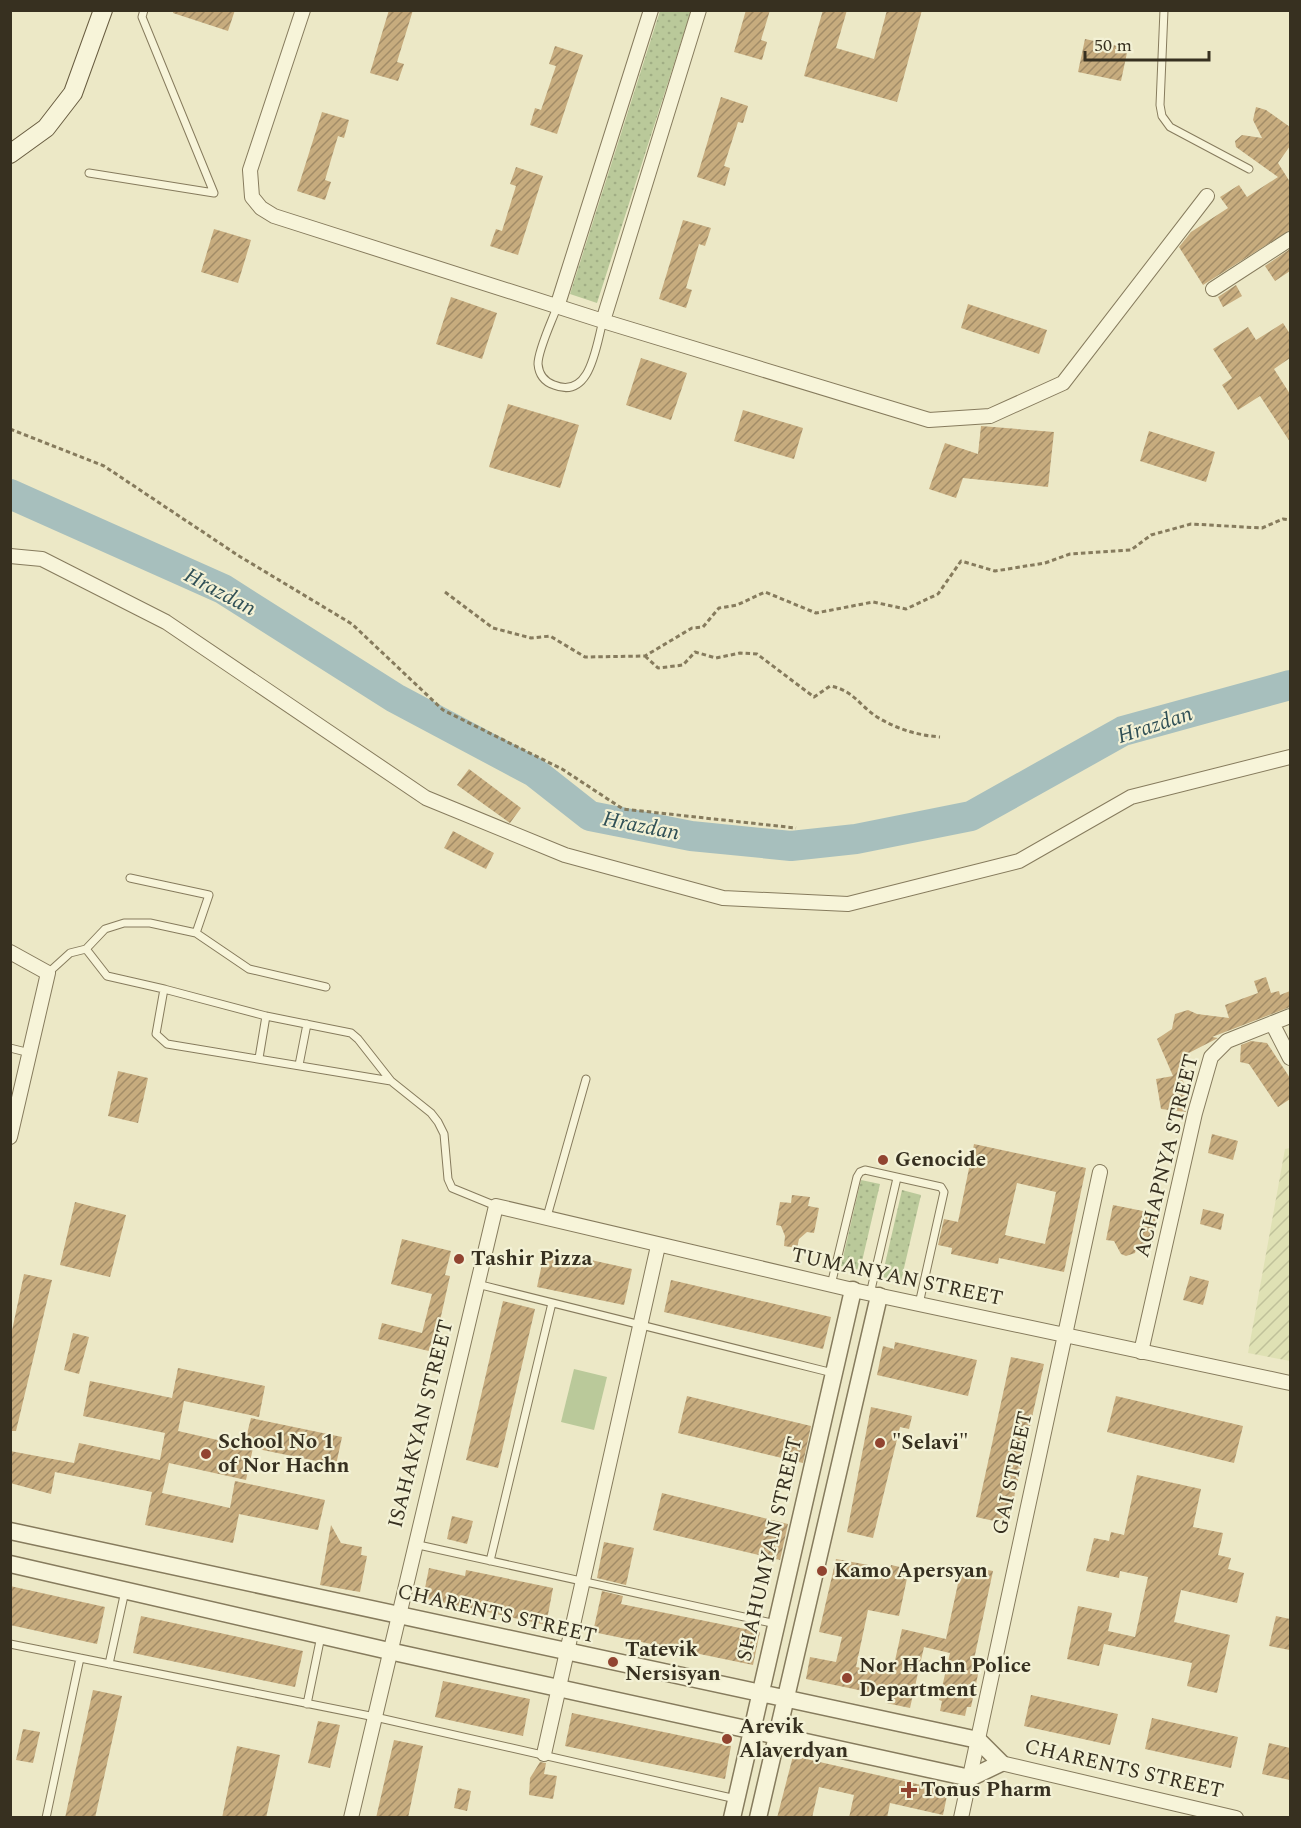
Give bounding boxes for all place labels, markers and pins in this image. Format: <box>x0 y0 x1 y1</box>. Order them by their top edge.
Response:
place label: Genocide <box>895 1144 986 1176</box>
marker: Genocide <box>876 1153 890 1167</box>
place label: Tashir Pizza <box>471 1243 593 1275</box>
marker: Tashir Pizza <box>452 1252 466 1266</box>
place label: School No 1 of Nor Hachn <box>218 1426 349 1482</box>
place label: "Selavi" <box>892 1427 968 1459</box>
marker: "Selavi" <box>873 1436 887 1450</box>
marker: School No 1 of Nor Hachn <box>199 1447 213 1461</box>
place label: Kamo Apersyan <box>834 1555 988 1587</box>
marker: Kamo Apersyan <box>815 1564 829 1578</box>
place label: Tatevik Nersisyan <box>625 1634 721 1690</box>
place label: Nor Hachn Police Department <box>859 1650 1031 1706</box>
marker: Tatevik Nersisyan <box>606 1655 620 1669</box>
marker: Nor Hachn Police Department <box>840 1671 854 1685</box>
place label: Arevik Alaverdyan <box>739 1711 848 1767</box>
marker: Arevik Alaverdyan <box>720 1732 734 1746</box>
place label: Tonus Pharm <box>921 1774 1052 1806</box>
marker: Tonus Pharm <box>902 1783 916 1797</box>

